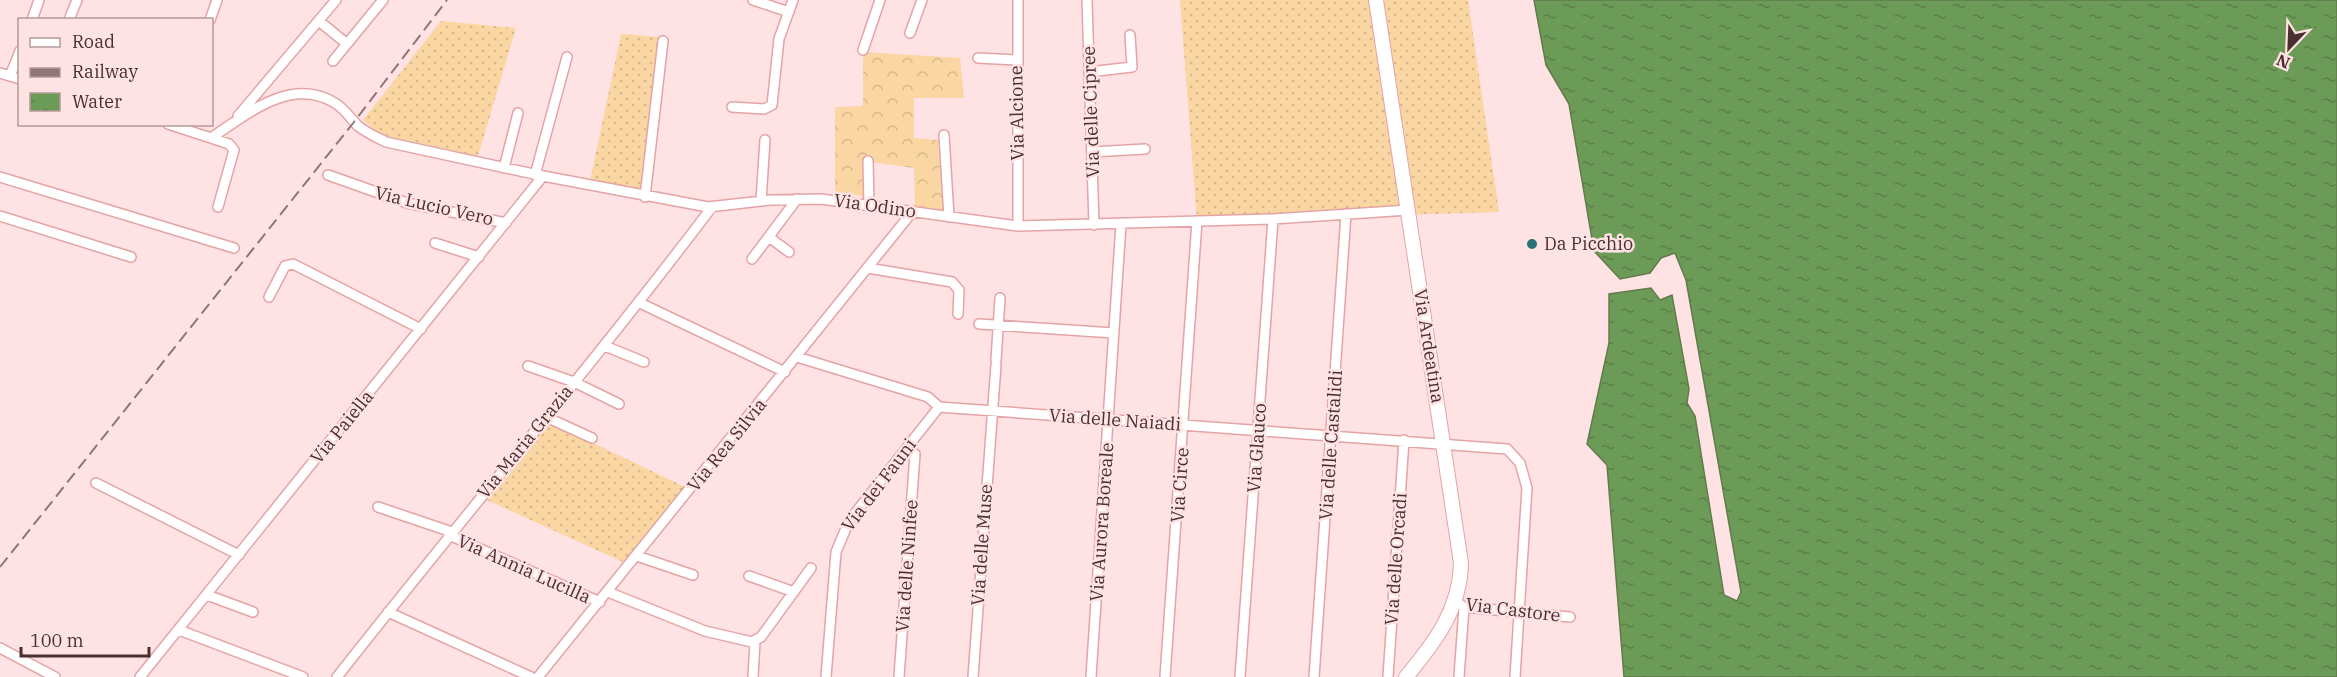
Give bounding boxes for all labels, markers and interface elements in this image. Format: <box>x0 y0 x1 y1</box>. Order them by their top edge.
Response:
legend <box>18 18 213 126</box>
north arrow <box>2259 18 2319 78</box>
text: Road <box>72 30 115 53</box>
street label: Via delle Cipree <box>1077 46 1104 178</box>
text: N <box>2273 50 2293 73</box>
text: Railway <box>72 60 138 83</box>
street label: Via Alcione <box>1004 65 1029 161</box>
text: Water <box>72 90 122 113</box>
street label: Via Lucio Vero <box>373 181 496 230</box>
street label: Via Odino <box>833 188 917 223</box>
place label: Da Picchio <box>1544 232 1633 255</box>
marker: Da Picchio <box>1525 237 1539 251</box>
street label: Via Ardeatina <box>1409 287 1450 405</box>
street label: Via delle Castalidi <box>1314 369 1347 521</box>
street label: Via Maria Grazia <box>472 380 578 503</box>
street label: Via Paiella <box>305 385 378 468</box>
street label: Via Rea Silvia <box>682 393 771 496</box>
street label: Via Glauco <box>1242 402 1271 494</box>
street label: Via delle Naiadi <box>1048 403 1182 436</box>
street label: Via dei Fauni <box>836 433 921 536</box>
street label: Via Aurora Boreale <box>1084 442 1119 602</box>
street label: Via Circe <box>1165 447 1194 523</box>
street label: Via delle Muse <box>966 483 997 607</box>
street label: Via delle Orcadi <box>1379 491 1412 626</box>
street label: Via delle Ninfee <box>890 499 923 633</box>
street label: Via Annia Lucilla <box>454 529 595 608</box>
street label: Via Castore <box>1464 592 1562 627</box>
scale bar <box>21 620 148 658</box>
text: 100 m <box>30 629 84 652</box>

